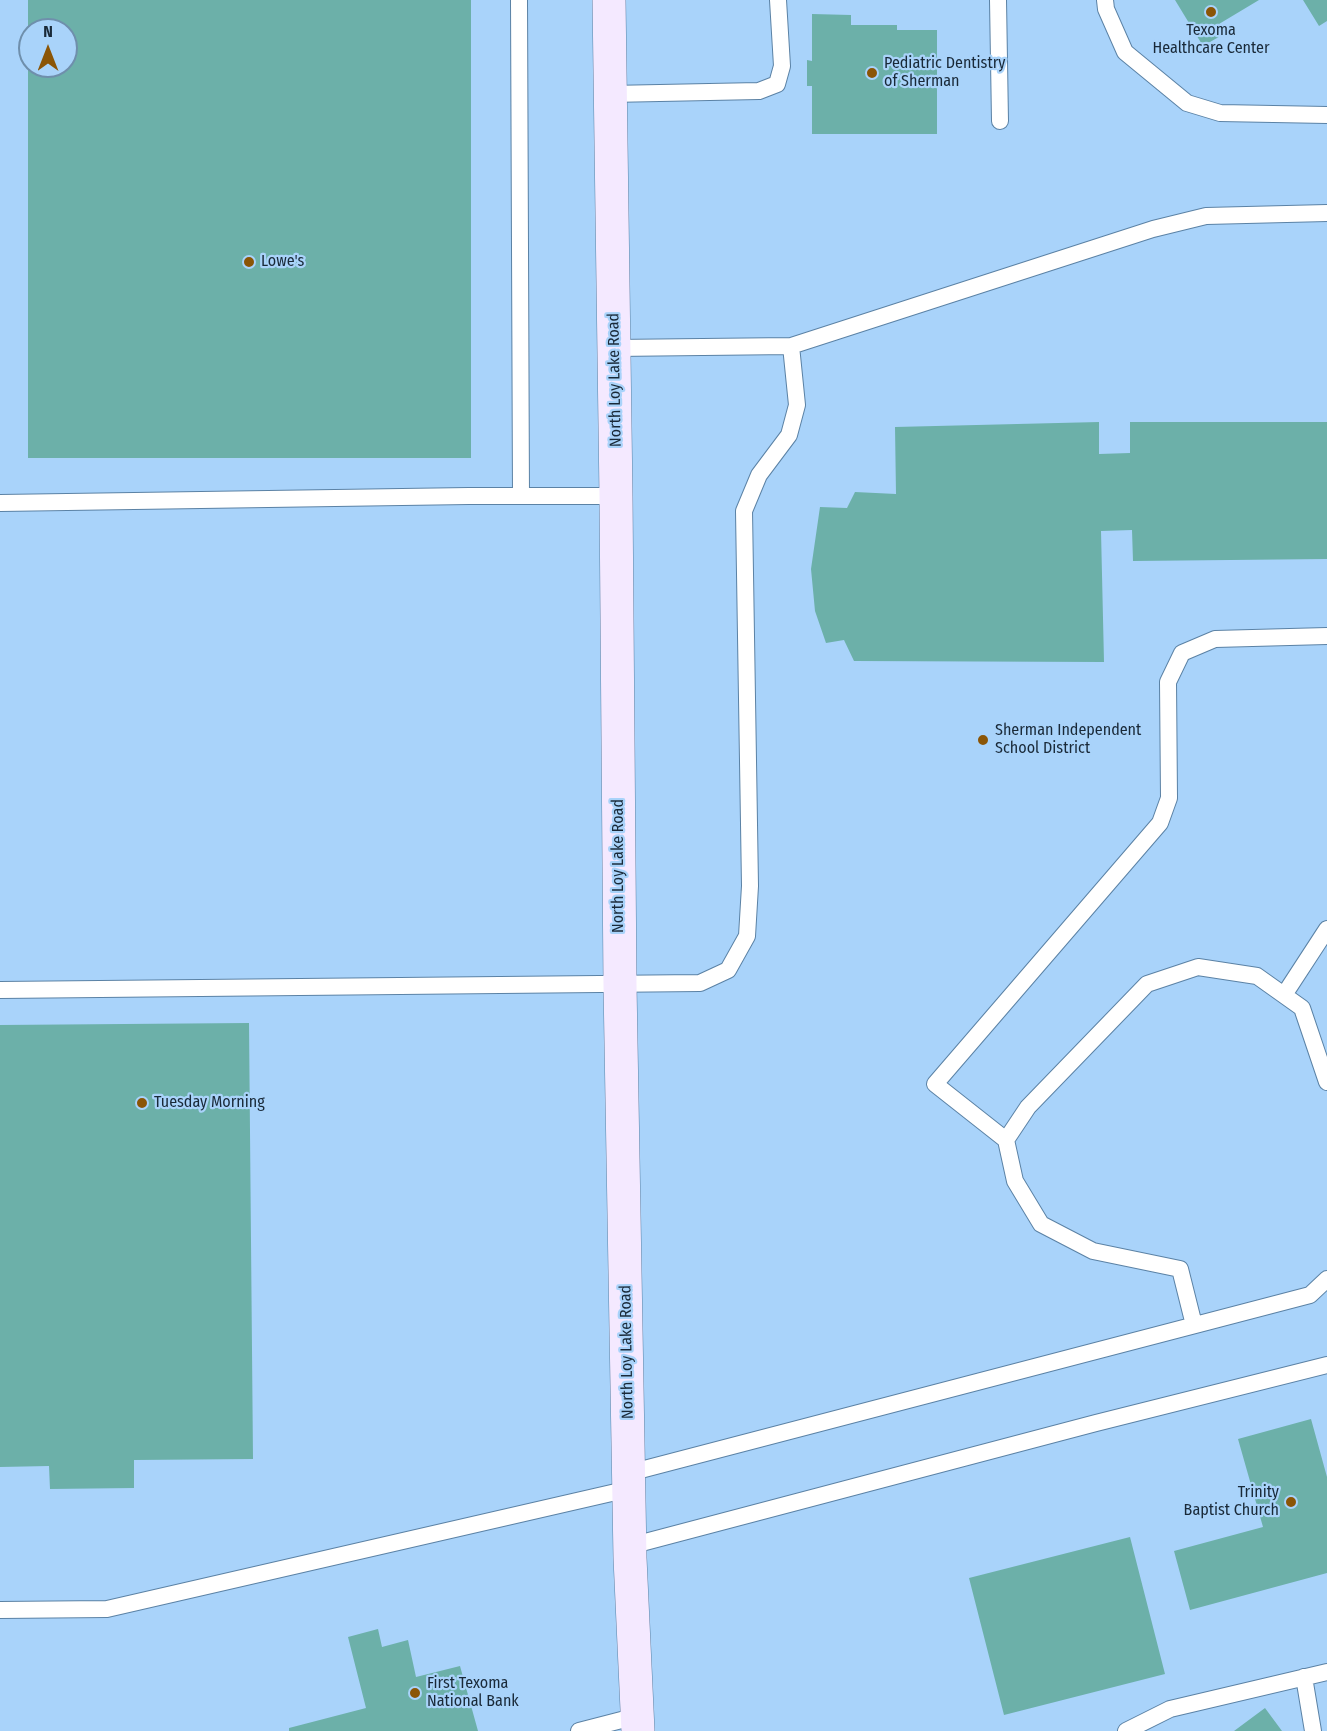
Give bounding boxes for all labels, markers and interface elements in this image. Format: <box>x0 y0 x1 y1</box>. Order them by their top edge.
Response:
marker: Texoma Healthcare Center <box>1204 5 1218 19</box>
north arrow <box>18 18 78 78</box>
place label: Texoma Healthcare Center <box>1153 21 1269 59</box>
text: N <box>43 22 53 41</box>
place label: Pediatric Dentistry of Sherman <box>884 54 1005 92</box>
marker: Pediatric Dentistry of Sherman <box>865 66 879 80</box>
place label: Lowe's <box>261 252 304 272</box>
marker: Lowe's <box>242 255 256 269</box>
street label: North Loy Lake Road <box>604 313 626 447</box>
place label: Sherman Independent School District <box>995 721 1141 759</box>
marker: Sherman Independent School District <box>976 733 990 747</box>
street label: North Loy Lake Road <box>609 799 629 933</box>
place label: Tuesday Morning <box>154 1093 265 1113</box>
marker: Tuesday Morning <box>135 1096 149 1110</box>
street label: North Loy Lake Road <box>616 1285 638 1419</box>
place label: Trinity Baptist Church <box>1184 1483 1279 1521</box>
marker: Trinity Baptist Church <box>1284 1495 1298 1509</box>
place label: First Texoma National Bank <box>427 1674 519 1712</box>
marker: First Texoma National Bank <box>408 1686 422 1700</box>

